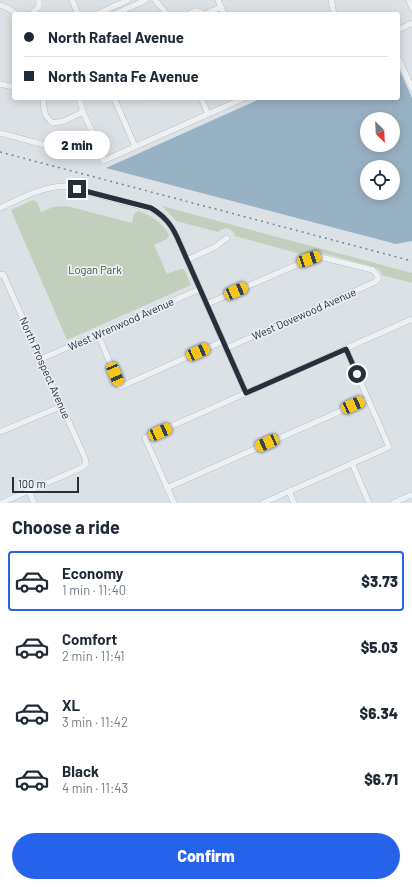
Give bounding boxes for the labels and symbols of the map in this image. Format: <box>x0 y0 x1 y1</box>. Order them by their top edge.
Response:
north arrow <box>360 112 400 152</box>
callout: 2 min <box>44 131 110 159</box>
route end <box>68 180 86 198</box>
car <box>296 249 322 269</box>
park label: Logan Park <box>68 263 122 276</box>
car <box>223 281 249 301</box>
street label: West Dovewood Avenue <box>250 285 358 342</box>
street label: West Wrenwood Avenue <box>66 294 176 353</box>
street label: North Prospect Avenue <box>17 315 74 421</box>
car <box>185 342 211 362</box>
car <box>105 361 125 387</box>
route start <box>348 365 366 383</box>
car <box>340 395 366 415</box>
car <box>147 422 173 442</box>
car <box>254 433 280 453</box>
scale bar <box>12 475 79 494</box>

